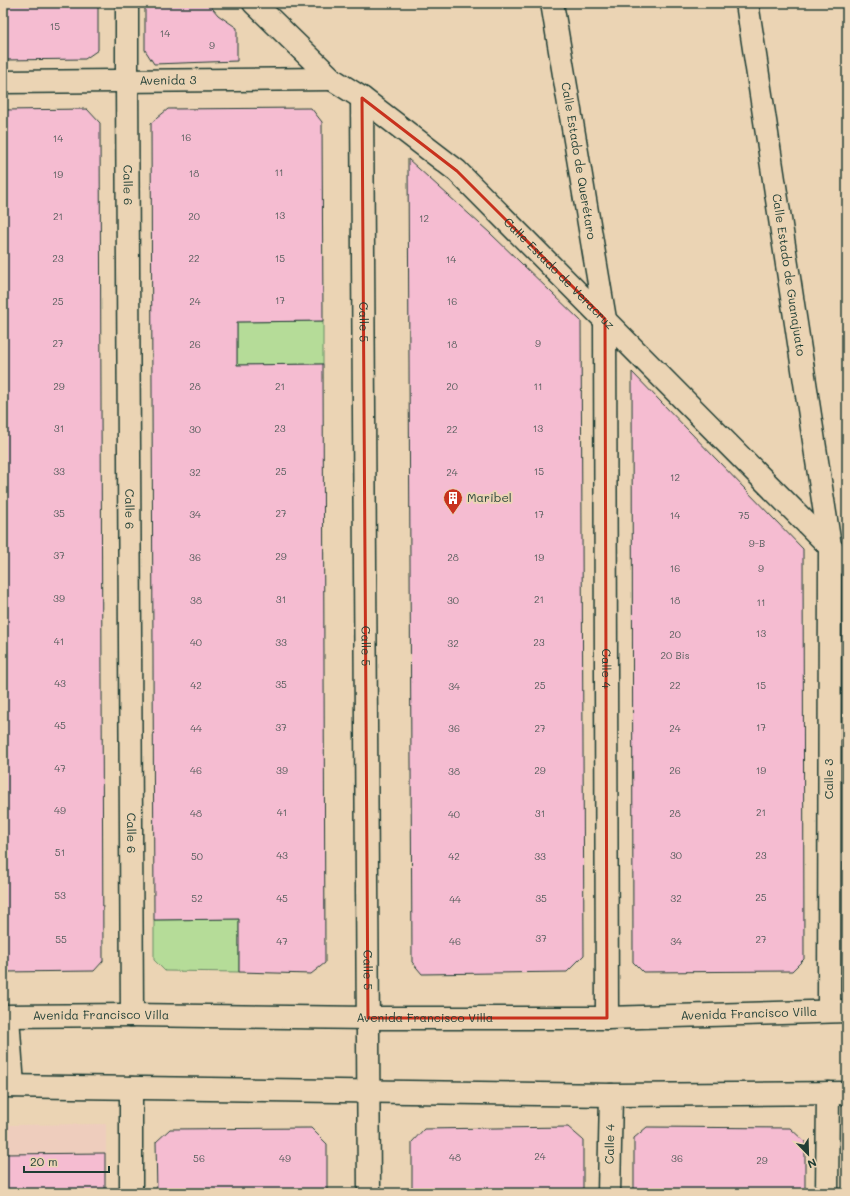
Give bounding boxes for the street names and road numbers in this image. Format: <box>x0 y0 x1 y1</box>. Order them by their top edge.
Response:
street label: Avenida 3 <box>139 71 197 88</box>
street label: Calle Estado de Querétaro <box>558 81 601 240</box>
street label: Calle 6 <box>120 165 137 205</box>
street label: Calle Estado de Guanajuato <box>769 192 810 357</box>
street label: Calle Estado de Veracruz <box>501 214 619 333</box>
street label: Calle 5 <box>356 302 373 342</box>
street label: Calle 6 <box>122 489 138 529</box>
street label: Calle 5 <box>358 626 375 666</box>
street label: Calle 4 <box>599 648 615 689</box>
street label: Calle 3 <box>820 759 836 799</box>
street label: Calle 6 <box>124 813 140 853</box>
street label: Calle 5 <box>360 950 377 990</box>
street label: Avenida Francisco Villa <box>680 1003 817 1023</box>
street label: Avenida Francisco Villa <box>33 1006 169 1023</box>
street label: Avenida Francisco Villa <box>357 1009 493 1025</box>
street label: Calle 4 <box>601 1124 617 1164</box>

